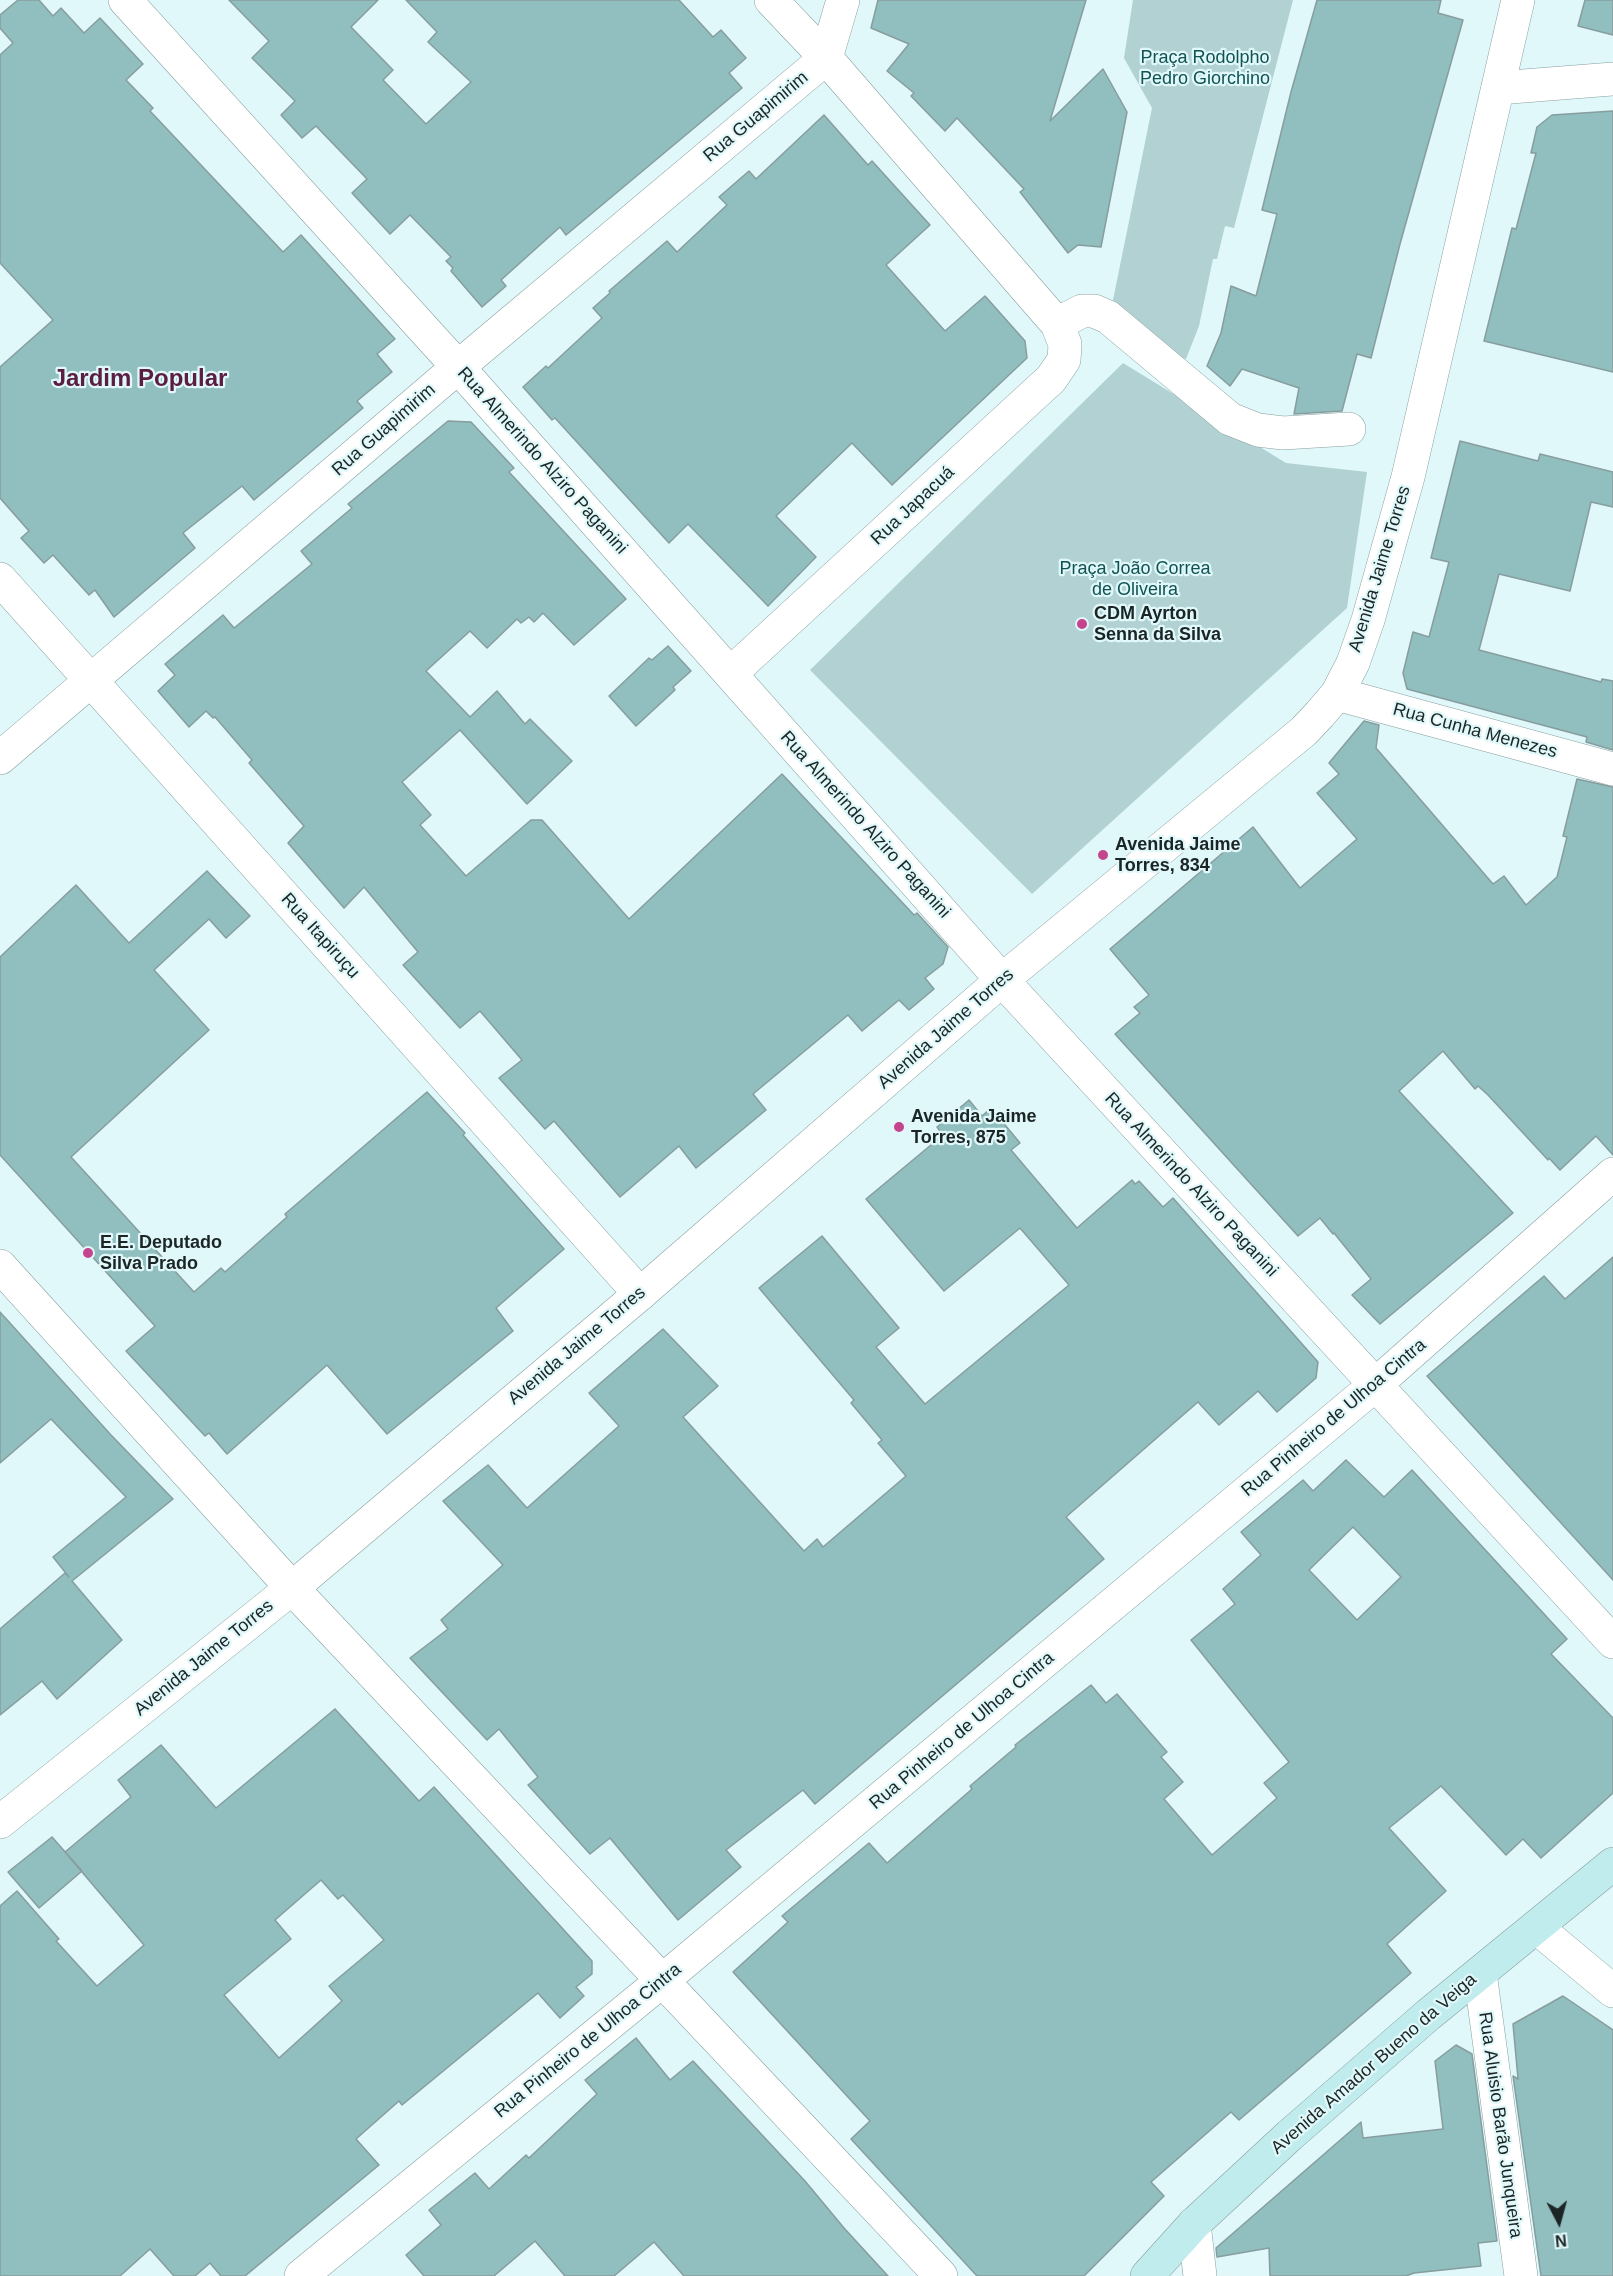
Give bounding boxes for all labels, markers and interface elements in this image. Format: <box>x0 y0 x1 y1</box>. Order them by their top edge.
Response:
park label: Praça Rodolpho Pedro Giorchino <box>1140 47 1270 90</box>
street label: Rua Guapimirim <box>699 67 813 167</box>
street label: Rua Almerindo Alziro Paganini <box>452 363 632 559</box>
district label: Jardim Popular <box>53 365 227 393</box>
street label: Rua Guapimirim <box>328 379 440 481</box>
street label: Rua Japacuá <box>867 462 959 550</box>
street label: Avenida Jaime Torres <box>1344 483 1416 655</box>
park label: Praça João Correa de Oliveira <box>1059 558 1211 600</box>
place label: CDM Ayrton Senna da Silva <box>1094 603 1221 646</box>
marker: CDM Ayrton Senna da Silva <box>1075 617 1089 631</box>
street label: Rua Cunha Menezes <box>1391 699 1559 763</box>
street label: Rua Almerindo Alziro Paganini <box>775 727 955 923</box>
place label: Avenida Jaime Torres, 834 <box>1115 834 1240 876</box>
marker: Avenida Jaime Torres, 834 <box>1096 848 1110 862</box>
street label: Rua Itapiruçu <box>276 889 364 983</box>
street label: Avenida Jaime Torres <box>874 964 1018 1094</box>
street label: Rua Almerindo Alziro Paganini <box>1100 1088 1282 1282</box>
place label: Avenida Jaime Torres, 875 <box>911 1106 1036 1148</box>
marker: Avenida Jaime Torres, 875 <box>892 1120 906 1134</box>
place label: E.E. Deputado Silva Prado <box>100 1232 222 1274</box>
marker: E.E. Deputado Silva Prado <box>81 1246 95 1260</box>
street label: Avenida Jaime Torres <box>504 1282 650 1410</box>
street label: Rua Pinheiro de Ulhoa Cintra <box>1237 1334 1431 1502</box>
street label: Avenida Jaime Torres <box>130 1595 278 1721</box>
street label: Rua Pinheiro de Ulhoa Cintra <box>865 1647 1059 1815</box>
street label: Rua Pinheiro de Ulhoa Cintra <box>490 1959 686 2123</box>
street label: Avenida Amador Bueno da Veiga <box>1267 1969 1481 2159</box>
street label: Rua Aluisio Barão Junqueira <box>1473 2011 1527 2239</box>
north arrow <box>1529 2192 1589 2252</box>
text: N <box>1554 2231 1568 2249</box>

